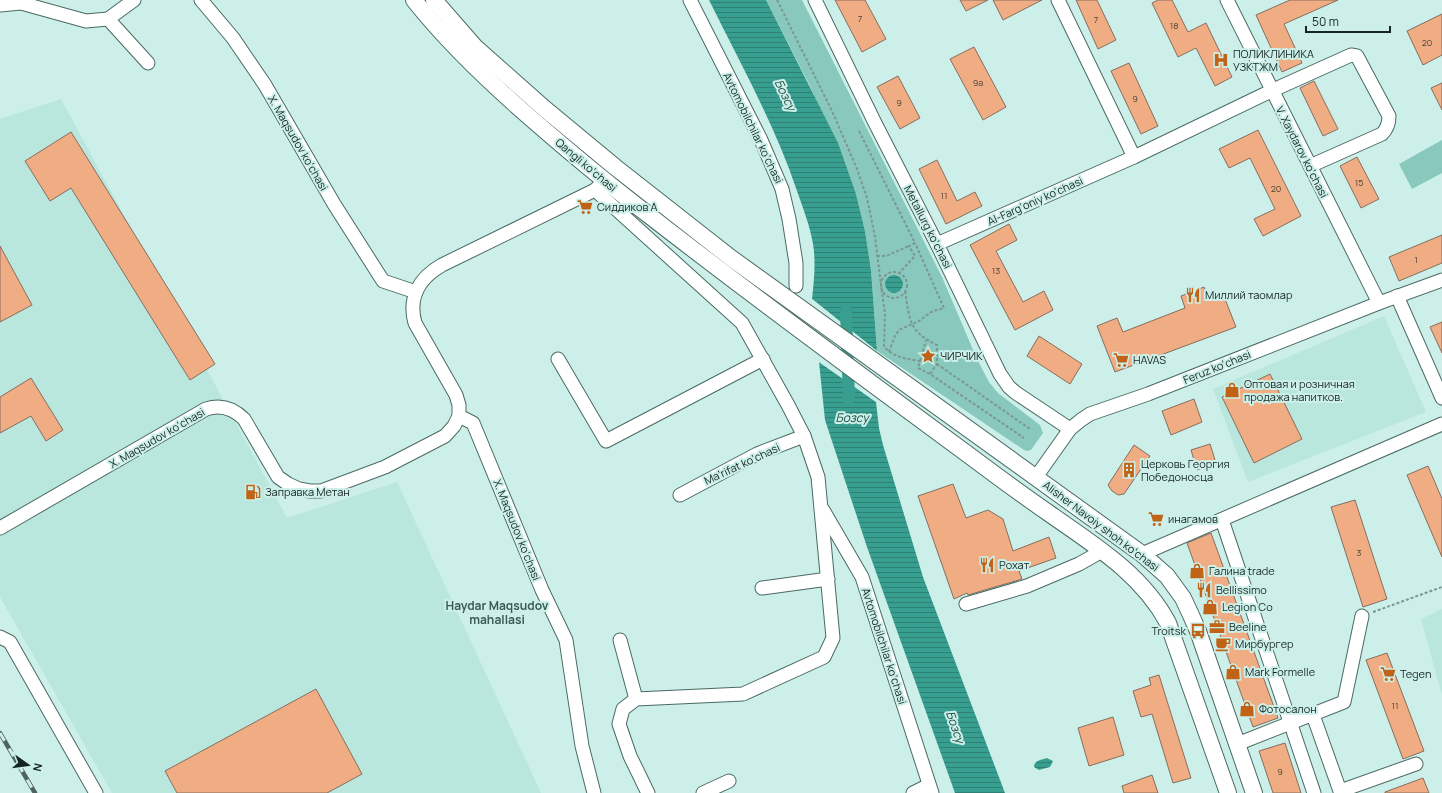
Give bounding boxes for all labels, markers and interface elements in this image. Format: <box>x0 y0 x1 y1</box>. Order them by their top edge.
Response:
scale bar <box>1306 8 1390 34</box>
house number: 7 <box>858 12 863 25</box>
house number: 7 <box>1094 13 1099 26</box>
text: 50 m <box>1312 13 1339 30</box>
house number: 18 <box>1170 19 1178 32</box>
house number: 20 <box>1422 36 1432 49</box>
place label: ПОЛИКЛИНИКА УЗКТЖМ <box>1233 46 1314 74</box>
hospital icon: ПОЛИКЛИНИКА УЗКТЖМ <box>1212 51 1230 69</box>
street label: Avtomobilchilar ko‘chasi <box>720 70 787 186</box>
water label: Бозсу <box>771 76 801 115</box>
house number: 9а <box>973 76 983 89</box>
street label: X. Maqsudov ko‘chasi <box>265 92 332 193</box>
house number: 9 <box>1132 92 1138 105</box>
house number: 9 <box>896 96 902 109</box>
street label: V. Xaydarov ko‘chasi <box>1273 103 1332 200</box>
street label: Qangli ko‘chasi <box>552 135 620 195</box>
street label: Al-Farg‘oniy ko‘chasi <box>985 173 1085 228</box>
house number: 15 <box>1355 176 1363 189</box>
house number: 20 <box>1271 182 1281 195</box>
street label: Metallurg ko‘chasi <box>901 183 956 271</box>
house number: 11 <box>940 189 948 202</box>
supermarket icon: Сиддиков А <box>576 198 594 216</box>
place label: Сиддиков А <box>597 199 657 214</box>
house number: 1 <box>1414 253 1418 266</box>
house number: 13 <box>992 264 1000 277</box>
restaurant icon: Миллий таомлар <box>1184 286 1202 304</box>
place label: Миллий таомлар <box>1205 287 1293 302</box>
street label: Feruz ko‘chasi <box>1181 346 1253 387</box>
place icon: ЧИРЧИК <box>919 347 937 365</box>
place label: ЧИРЧИК <box>940 348 983 363</box>
supermarket icon: HAVAS <box>1112 351 1130 369</box>
place label: HAVAS <box>1133 352 1166 367</box>
place label: Оптовая и розничная продажа напитков. <box>1244 376 1355 404</box>
shop icon: Оптовая и розничная продажа напитков. <box>1223 381 1241 399</box>
street label: X. Maqsudov ko‘chasi <box>106 404 207 471</box>
water label: Бозсу <box>835 409 870 426</box>
street label: Maʼrifat ko‘chasi <box>701 439 782 488</box>
place label: Церковь Георгия Победоносца <box>1141 456 1230 484</box>
building icon: Церковь Георгия Победоносца <box>1120 461 1138 479</box>
street label: X. Maqsudov ko‘chasi <box>490 477 545 583</box>
street label: Alisher Navoiy shoh koʻchasi <box>1040 477 1162 574</box>
fuel station icon: Заправка Метан <box>244 483 262 501</box>
place label: Заправка Метан <box>265 484 350 499</box>
supermarket icon: инагамов <box>1147 510 1165 528</box>
place label: инагамов <box>1168 511 1218 526</box>
house number: 3 <box>1357 546 1362 559</box>
restaurant icon: Рохат <box>978 556 996 574</box>
place label: Рохат <box>999 557 1030 572</box>
shop icon: Галина trade <box>1188 562 1206 580</box>
place label: Галина trade <box>1209 563 1275 578</box>
restaurant icon: Bellissimo <box>1195 581 1213 599</box>
place label: Bellissimo <box>1216 582 1267 597</box>
street label: Avtomobilchilar ko‘chasi <box>859 586 910 706</box>
district label: Haydar Maqsudov mahallasi <box>446 597 549 628</box>
shop icon: Legion Co <box>1201 598 1219 616</box>
place label: Legion Co <box>1222 599 1273 614</box>
office icon: Beeline <box>1208 618 1226 636</box>
place label: Beeline <box>1229 619 1267 634</box>
bus stop icon: Troitsk <box>1189 622 1207 640</box>
place label: Troitsk <box>1151 623 1187 638</box>
cafe icon: Мирбургер <box>1214 635 1232 653</box>
place label: Мирбургер <box>1235 636 1294 651</box>
shop icon: Mark Formelle <box>1224 663 1242 681</box>
place label: Mark Formelle <box>1245 664 1316 679</box>
supermarket icon: Tegen <box>1379 665 1397 683</box>
place label: Tegen <box>1400 666 1431 681</box>
house number: 11 <box>1391 699 1399 712</box>
shop icon: Фотосалон <box>1238 700 1256 718</box>
place label: Фотосалон <box>1259 701 1317 716</box>
water label: Бозсу <box>942 708 969 747</box>
north arrow <box>8 745 48 785</box>
text: N <box>30 762 46 773</box>
house number: 9 <box>1277 765 1283 778</box>

